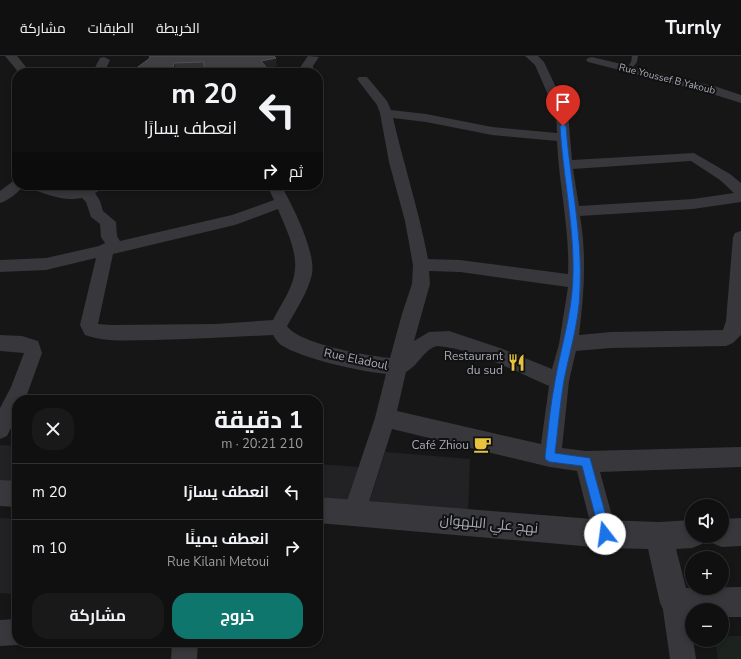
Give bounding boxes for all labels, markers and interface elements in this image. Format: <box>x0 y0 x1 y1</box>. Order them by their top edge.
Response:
text: Turnly <box>665 15 721 41</box>
text: مشاركة <box>20 19 66 38</box>
text: الطبقات <box>88 19 134 38</box>
text: الخريطة <box>156 19 200 38</box>
street label: Rue Youssef B Yakoub <box>617 60 717 98</box>
text: 20 m <box>171 75 237 113</box>
icon: left <box>251 84 303 136</box>
pin <box>546 85 580 126</box>
icon: arrive <box>552 91 574 113</box>
text: انعطف يسارًا <box>144 116 237 140</box>
icon: right <box>259 160 281 182</box>
text: ثم <box>289 162 303 182</box>
street label: Rue Eladoul <box>323 344 390 374</box>
place label: Restaurant du sud <box>444 348 504 378</box>
restaurant icon: Restaurant du sud <box>506 353 526 373</box>
text: 1 دقيقة <box>214 404 303 436</box>
button: close <box>32 408 74 450</box>
text: 210 m · 20:21 <box>221 435 303 453</box>
cafe icon: Café Zhiou <box>472 435 492 455</box>
place label: Café Zhiou <box>411 437 469 453</box>
icon: left <box>281 481 303 503</box>
text: 20 m <box>32 482 67 502</box>
text: انعطف يسارًا <box>183 482 269 502</box>
map controls <box>685 499 729 647</box>
button: sound <box>685 499 729 543</box>
street label: نهج علي البلهوان <box>439 510 539 540</box>
position arrow <box>584 513 626 555</box>
text: انعطف يمينًا <box>185 529 269 549</box>
icon: right <box>281 537 303 559</box>
text: 10 m <box>32 538 67 558</box>
button: + <box>685 551 729 595</box>
text: Rue Kilani Metoui <box>167 553 269 571</box>
button: مشاركة <box>32 593 164 639</box>
button: خروج <box>172 593 303 639</box>
button: − <box>685 603 729 647</box>

